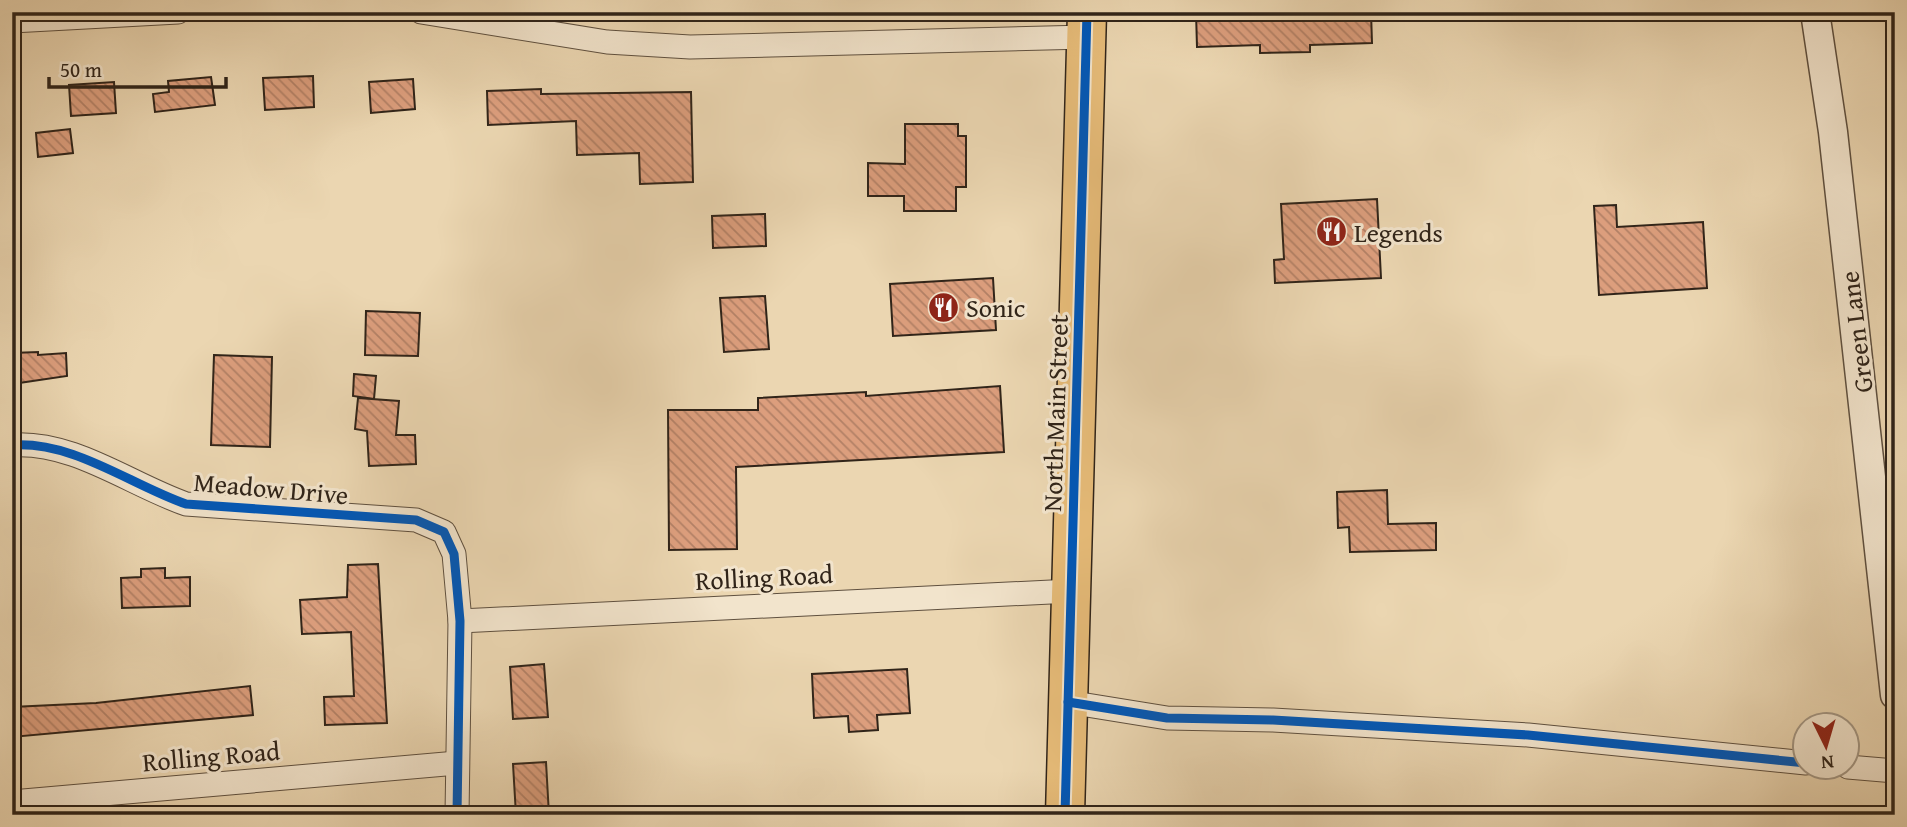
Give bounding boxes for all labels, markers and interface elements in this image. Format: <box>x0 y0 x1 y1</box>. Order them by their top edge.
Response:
scale bar <box>49 46 226 90</box>
text: 50 m <box>60 54 102 85</box>
place label: Legends <box>1354 213 1443 252</box>
restaurant icon: Legends <box>1314 215 1348 249</box>
street label: Green Lane <box>1829 269 1883 395</box>
place label: Sonic <box>966 288 1025 327</box>
restaurant icon: Sonic <box>926 290 960 324</box>
street label: North Main Street <box>1032 314 1078 512</box>
street label: Meadow Drive <box>192 462 350 514</box>
street label: Rolling Road <box>694 554 834 600</box>
north arrow <box>1792 712 1862 782</box>
street label: Rolling Road <box>141 731 281 781</box>
text: N <box>1820 748 1835 777</box>

